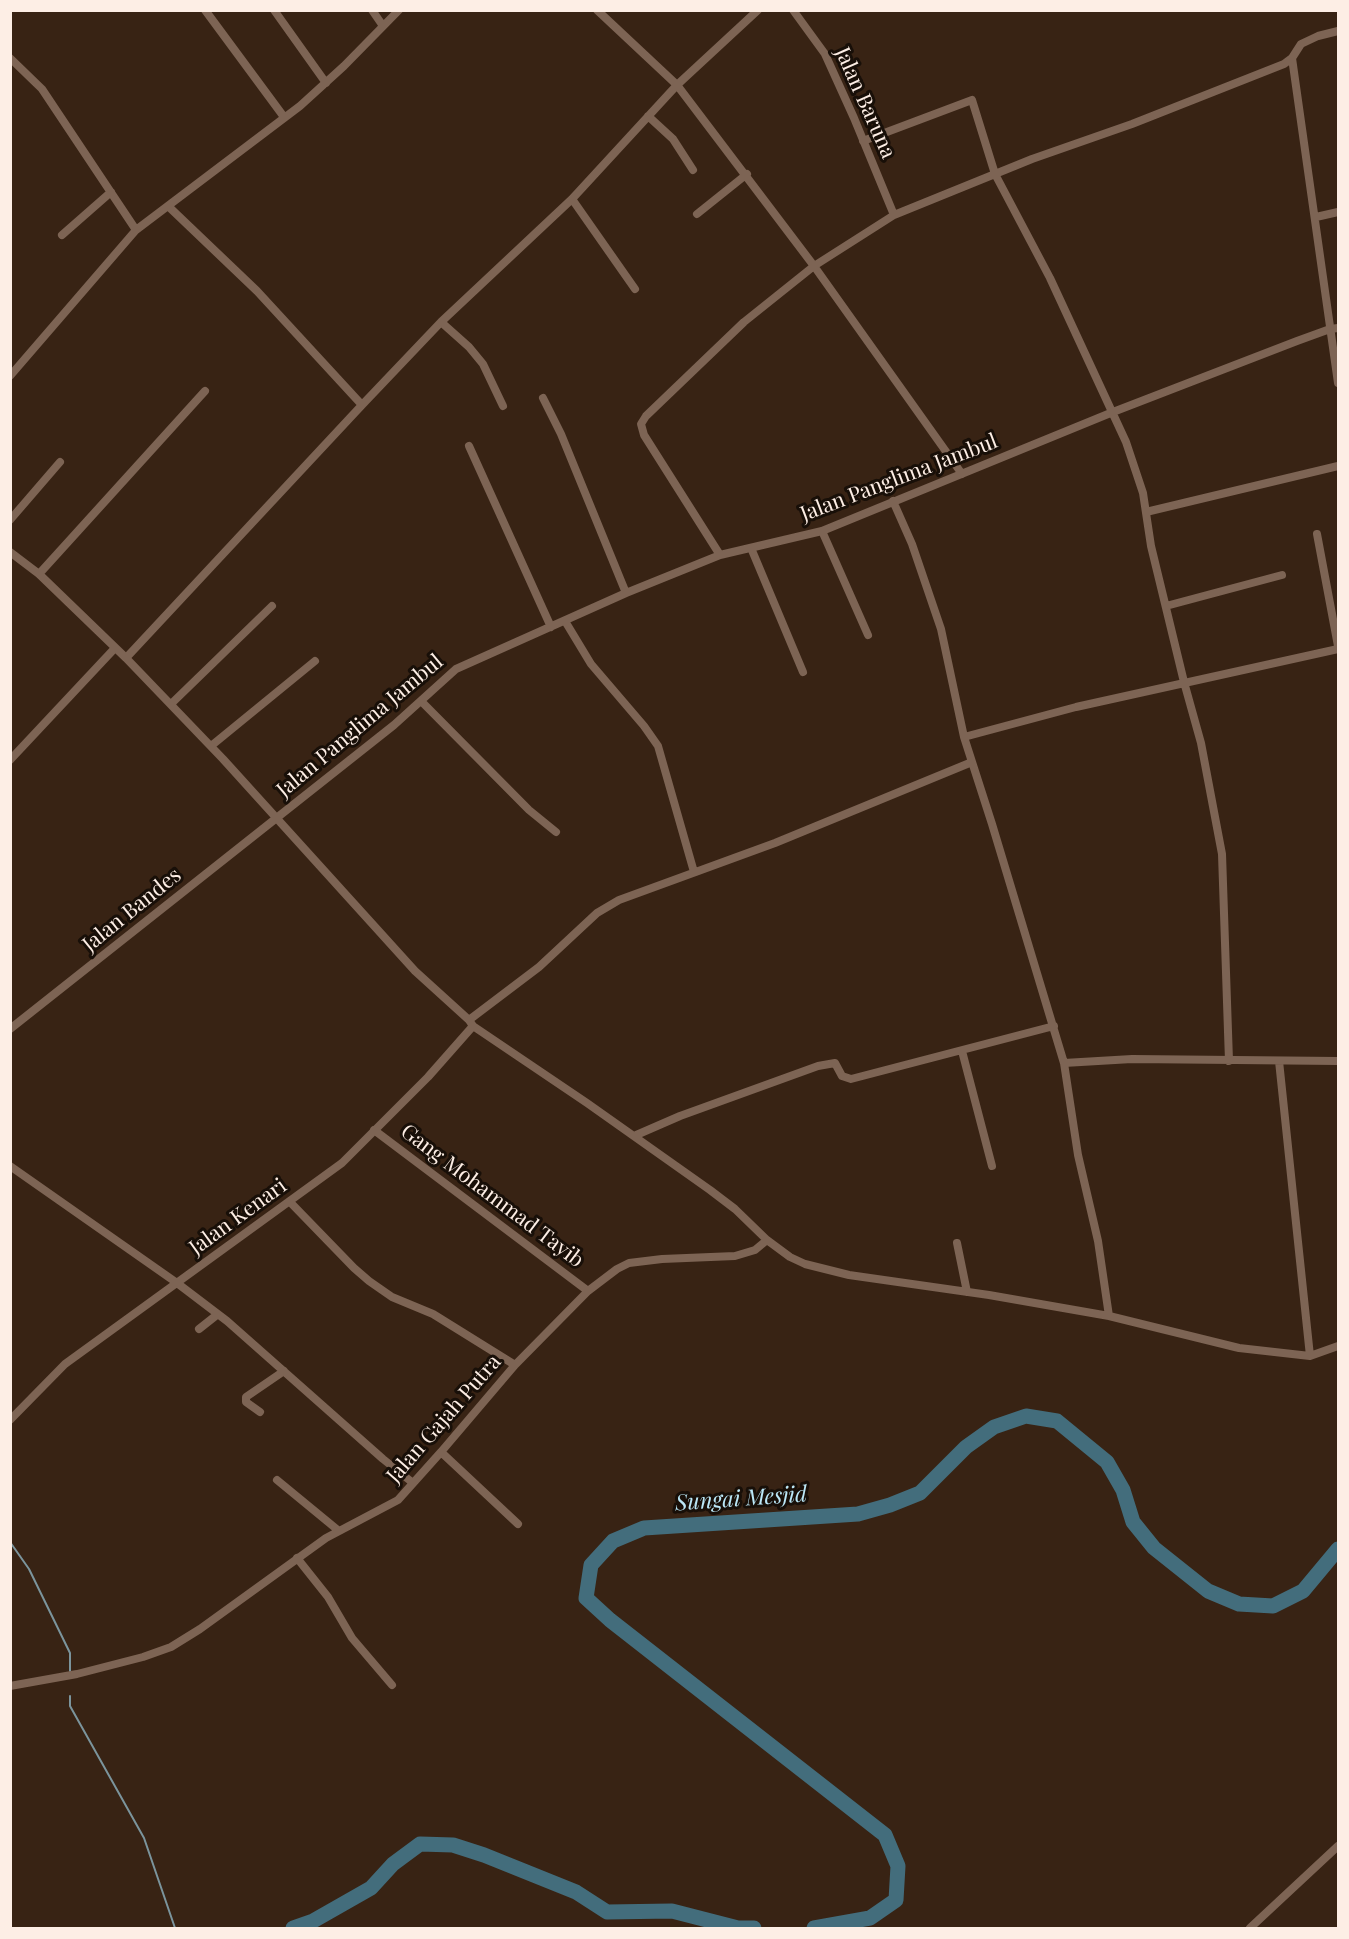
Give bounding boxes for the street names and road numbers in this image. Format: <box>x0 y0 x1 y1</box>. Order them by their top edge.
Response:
street label: Jalan Baruna <box>829 43 901 163</box>
street label: Jalan Panglima Jambul <box>797 429 1001 527</box>
street label: Jalan Panglima Jambul <box>272 649 448 803</box>
street label: Jalan Bandes <box>78 863 186 957</box>
street label: Gang Mohammad Tayib <box>396 1119 588 1273</box>
street label: Jalan Kenari <box>185 1173 291 1261</box>
street label: Jalan Gajah Putra <box>381 1350 507 1488</box>

